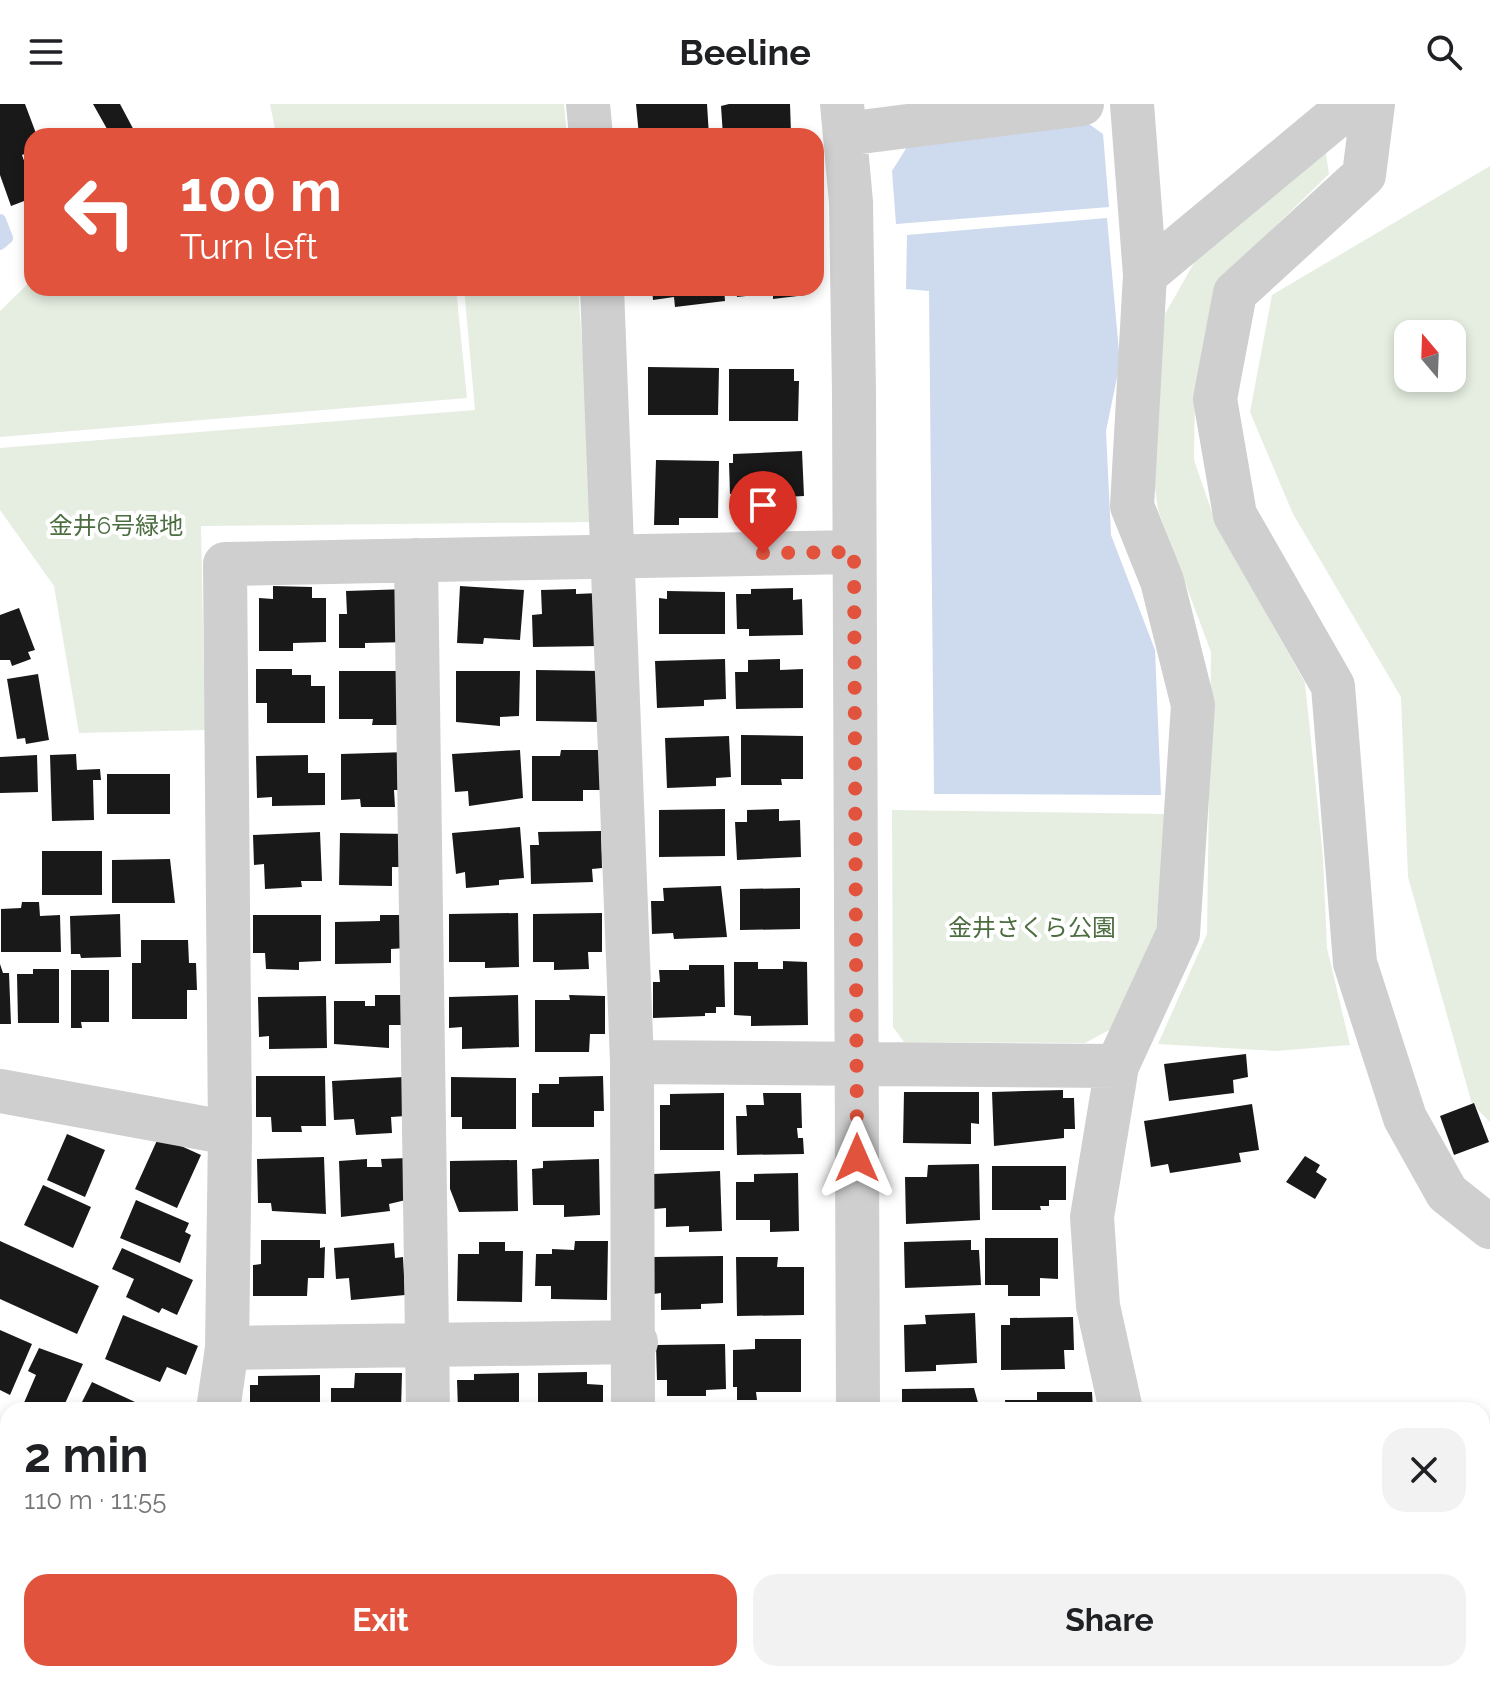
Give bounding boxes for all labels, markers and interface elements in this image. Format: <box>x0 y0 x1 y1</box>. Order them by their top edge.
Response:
icon: menu <box>24 30 68 74</box>
icon: search <box>1422 30 1466 74</box>
text: Beeline <box>679 31 811 73</box>
text: 100 m <box>180 158 342 224</box>
icon: left <box>48 160 152 264</box>
text: Turn left <box>180 225 318 267</box>
north arrow <box>1394 320 1466 392</box>
map controls <box>1394 320 1466 392</box>
pin <box>729 471 797 553</box>
icon: arrive <box>741 483 785 527</box>
park label: 金井6号緑地 <box>49 511 183 540</box>
park label: 金井さくら公園 <box>948 913 1116 942</box>
position arrow <box>815 1116 899 1200</box>
text: 2 min <box>24 1427 149 1483</box>
button: close <box>1382 1428 1466 1512</box>
text: 110 m · 11:55 <box>24 1485 166 1515</box>
button: Exit <box>24 1574 737 1666</box>
button: Share <box>753 1574 1466 1666</box>

